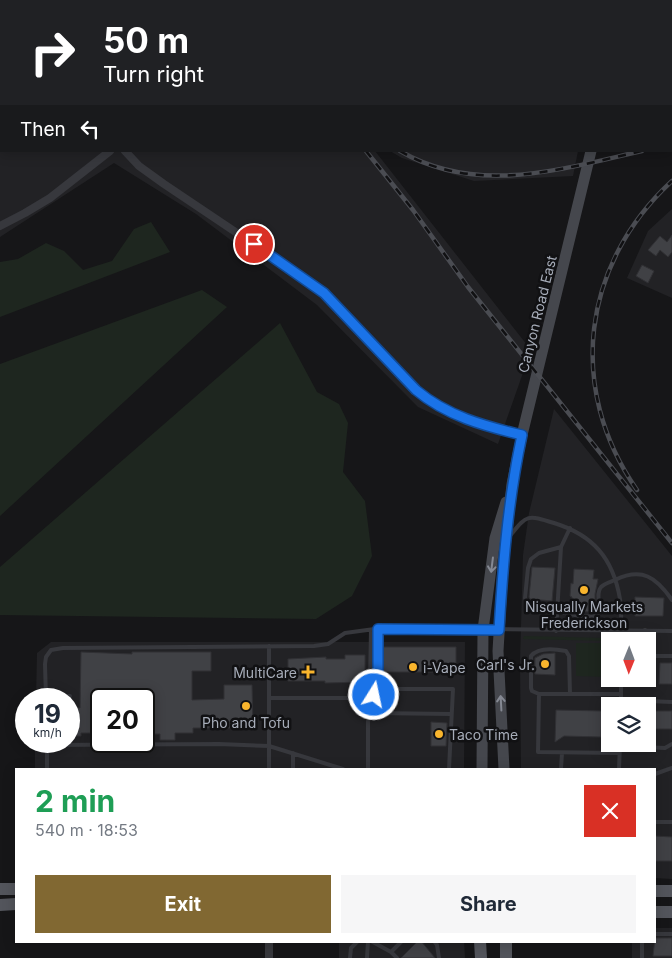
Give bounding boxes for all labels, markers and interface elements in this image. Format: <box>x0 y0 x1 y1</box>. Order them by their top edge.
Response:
text: 50 m <box>103 19 189 61</box>
icon: right <box>20 20 85 85</box>
text: Turn right <box>103 61 204 87</box>
icon: left <box>76 115 104 143</box>
text: Then <box>20 118 66 141</box>
pin <box>233 223 275 265</box>
icon: arrive <box>240 230 268 258</box>
street label: Canyon Road East <box>514 253 560 374</box>
one-way arrow <box>486 556 496 572</box>
marker: Nisqually Markets Frederickson <box>578 584 590 596</box>
place label: Nisqually Markets Frederickson <box>525 598 643 631</box>
north arrow <box>601 632 656 688</box>
map controls <box>601 632 656 752</box>
place label: Carl's Jr. <box>476 656 535 673</box>
marker: Carl's Jr. <box>539 658 551 670</box>
place label: i-Vape <box>423 659 466 676</box>
marker: i-Vape <box>407 661 419 673</box>
place label: MultiCare <box>233 664 297 681</box>
marker: MultiCare <box>301 665 315 679</box>
position arrow <box>347 668 399 720</box>
speed limit sign: 20 <box>90 688 155 753</box>
one-way arrow <box>496 695 505 711</box>
button: layers <box>601 697 656 752</box>
text: 19 <box>34 699 61 729</box>
marker: Pho and Tofu <box>240 700 252 712</box>
place label: Pho and Tofu <box>202 714 290 731</box>
text: km/h <box>33 725 62 740</box>
place label: Taco Time <box>449 726 518 743</box>
marker: Taco Time <box>433 728 445 740</box>
text: 2 min <box>35 783 115 819</box>
button: close <box>584 785 636 837</box>
text: 540 m · 18:53 <box>35 820 138 840</box>
button: Exit <box>35 875 331 933</box>
button: Share <box>341 875 636 933</box>

